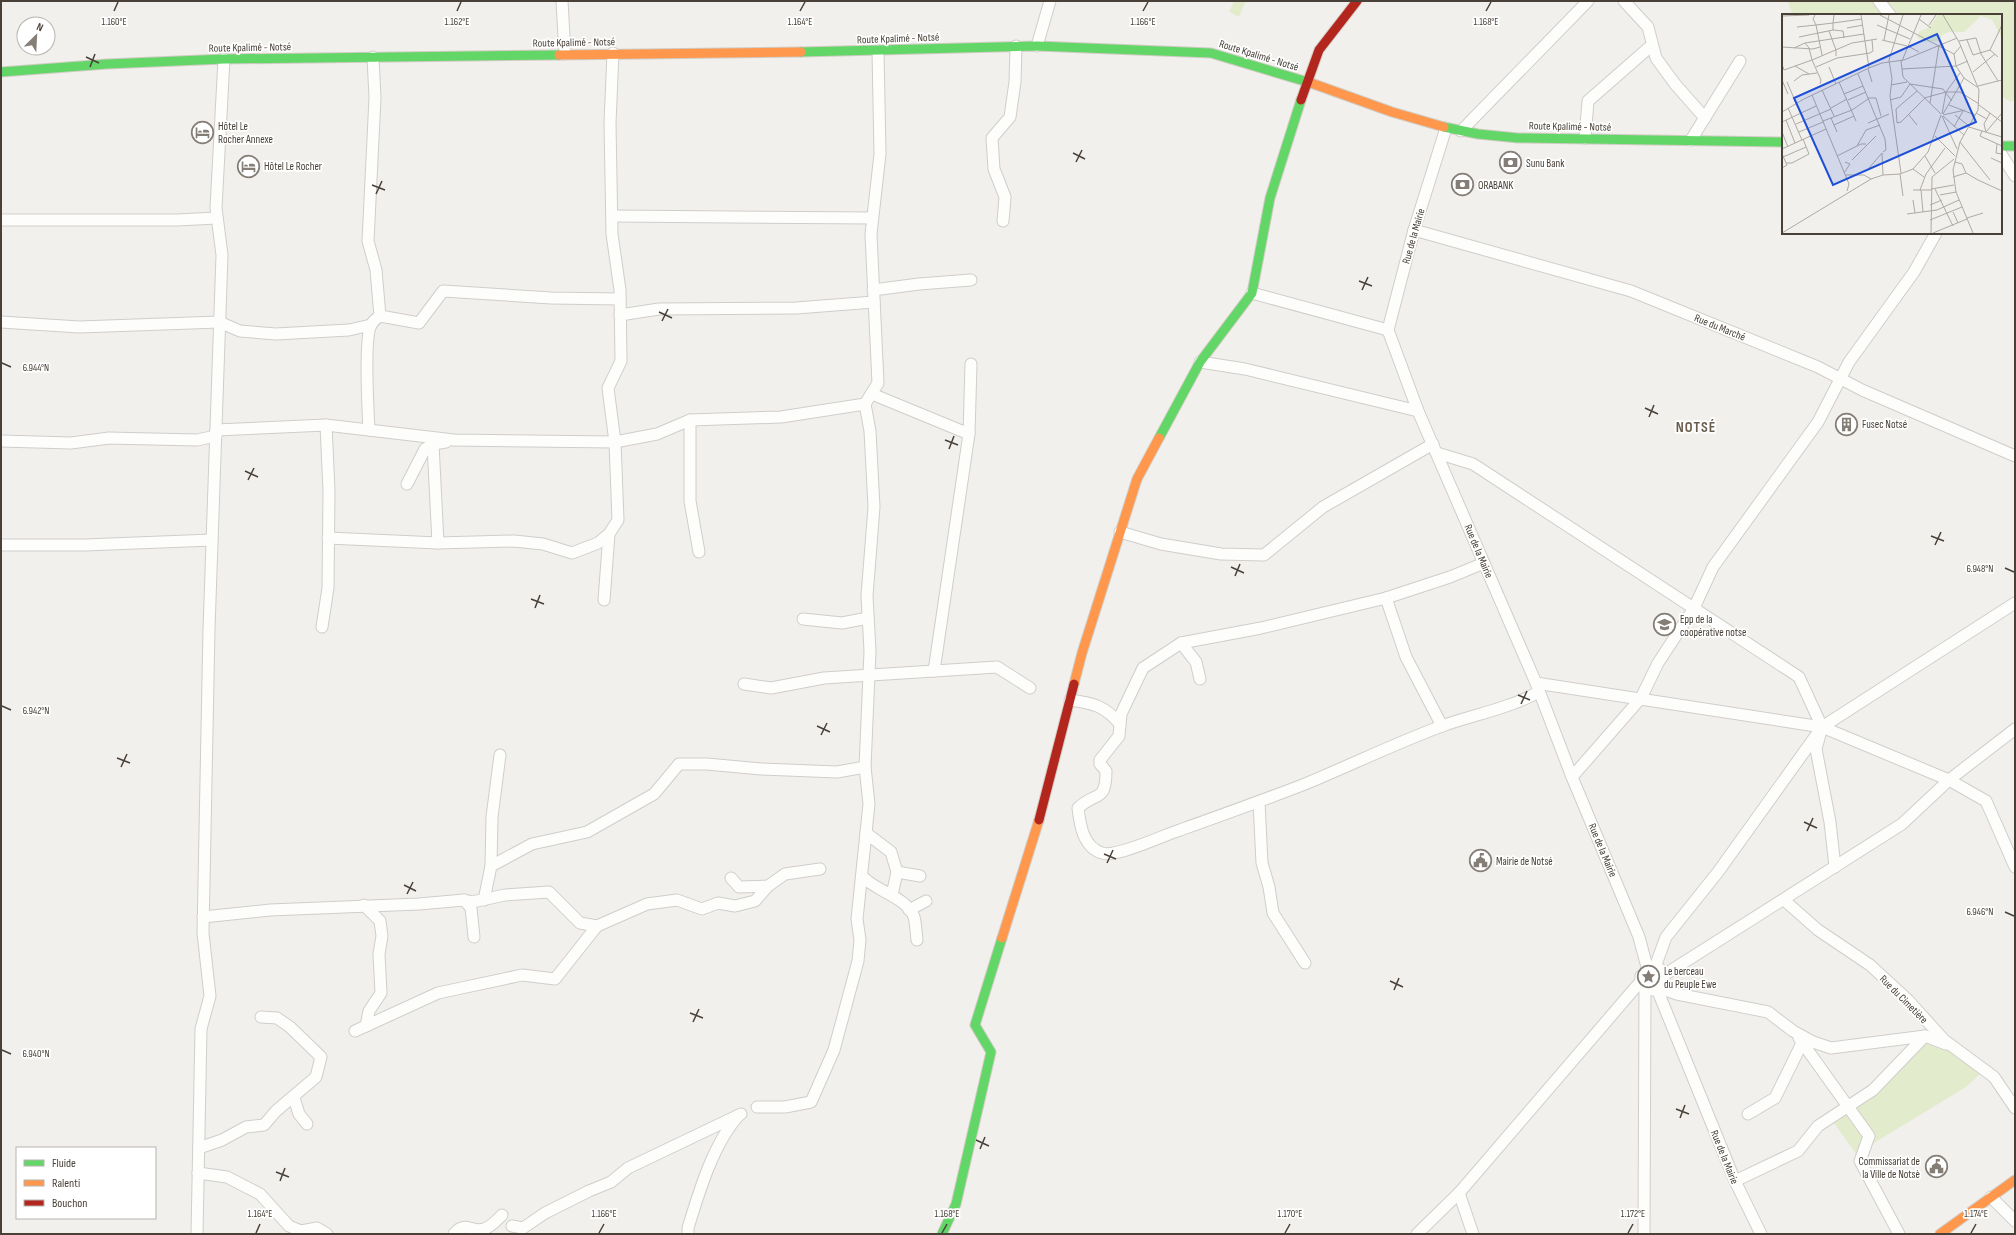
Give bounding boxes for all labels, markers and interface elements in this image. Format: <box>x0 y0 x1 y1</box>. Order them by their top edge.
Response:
inset map <box>1782 14 2002 234</box>
north arrow <box>16 16 56 56</box>
text: 1.160°E <box>101 16 127 28</box>
text: 1.162°E <box>445 16 469 28</box>
text: 1.164°E <box>788 16 812 28</box>
text: 1.166°E <box>1130 16 1156 28</box>
text: 1.168°E <box>1474 16 1498 28</box>
text: N <box>35 20 45 35</box>
street label: Route Kpalimé - Notsé <box>857 31 939 46</box>
street label: Route Kpalimé - Notsé <box>533 35 615 50</box>
street label: Route Kpalimé - Notsé <box>1218 37 1300 74</box>
street label: Route Kpalimé - Notsé <box>209 40 291 55</box>
hotel icon: Hôtel Le Rocher Annexe <box>189 119 215 145</box>
street label: Route Kpalimé - Notsé <box>1529 119 1611 134</box>
place label: Hôtel Le Rocher Annexe <box>218 120 273 146</box>
bank icon: Sunu Bank <box>1498 150 1524 176</box>
hotel icon: Hôtel Le Rocher <box>235 153 261 179</box>
place label: Sunu Bank <box>1526 157 1565 170</box>
place label: Hôtel Le Rocher <box>264 160 322 173</box>
bank icon: ORABANK <box>1449 172 1475 198</box>
place label: ORABANK <box>1478 179 1513 192</box>
street label: Rue de la Mairie <box>1399 207 1428 265</box>
street label: Rue du Marché <box>1692 311 1747 344</box>
text: 6.944°N <box>23 362 49 374</box>
building icon: Fusec Notsé <box>1833 411 1859 437</box>
district label: NOTSÉ <box>1676 418 1716 437</box>
place label: Fusec Notsé <box>1862 418 1907 431</box>
street label: Rue de la Mairie <box>1461 522 1496 580</box>
text: 6.948°N <box>1967 563 1993 575</box>
school or university icon: Epp de la coopérative notse <box>1652 612 1678 638</box>
place label: Epp de la coopérative notse <box>1680 613 1746 639</box>
text: 6.942°N <box>23 705 49 717</box>
street label: Rue de la Mairie <box>1585 821 1620 879</box>
public building icon: Mairie de Notsé <box>1467 848 1493 874</box>
place label: Mairie de Notsé <box>1496 855 1553 868</box>
text: 6.946°N <box>1967 906 1993 918</box>
place icon: Le berceau du Peuple Ewe <box>1636 964 1662 990</box>
place label: Le berceau du Peuple Ewe <box>1664 965 1716 991</box>
street label: Rue du Cimetière <box>1877 973 1930 1026</box>
text: 6.940°N <box>23 1048 49 1060</box>
street label: Rue de la Mairie <box>1708 1128 1741 1186</box>
legend <box>16 1147 156 1219</box>
public building icon: Commissariat de la Ville de Notsè <box>1923 1154 1949 1180</box>
place label: Commissariat de la Ville de Notsè <box>1859 1155 1920 1181</box>
text: Fluide <box>52 1156 76 1171</box>
text: Ralenti <box>52 1176 80 1191</box>
text: Bouchon <box>52 1196 87 1211</box>
text: 1.164°E <box>248 1208 272 1220</box>
text: 1.166°E <box>591 1208 617 1220</box>
text: 1.168°E <box>935 1208 959 1220</box>
text: 1.170°E <box>1278 1208 1302 1220</box>
text: 1.172°E <box>1621 1208 1645 1220</box>
text: 1.174°E <box>1964 1208 1988 1220</box>

